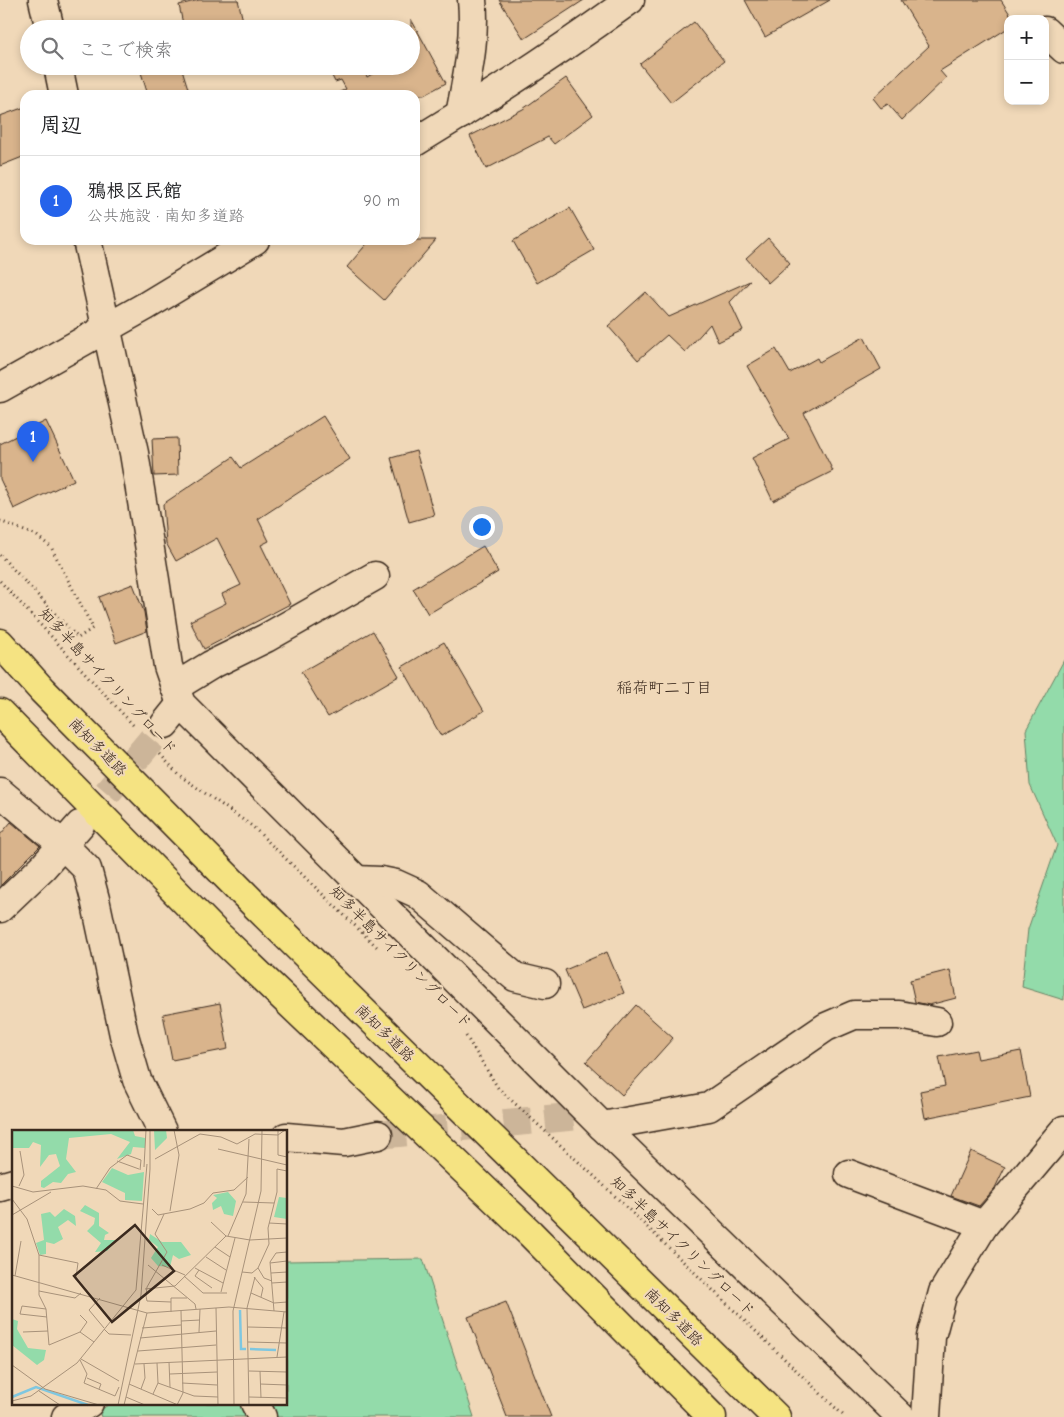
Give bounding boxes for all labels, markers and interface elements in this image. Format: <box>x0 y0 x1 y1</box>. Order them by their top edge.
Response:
map controls <box>1004 15 1049 105</box>
button: + <box>1004 15 1049 60</box>
search box <box>20 20 420 75</box>
icon: search <box>38 34 66 62</box>
text: ここで検索 <box>78 39 173 61</box>
button: − <box>1004 60 1049 105</box>
text: 周辺 <box>40 113 82 137</box>
text: 鴉根区民館 <box>87 180 182 202</box>
text: 1 <box>53 192 59 210</box>
text: 90 m <box>363 192 400 210</box>
text: 公共施設 · 南知多道路 <box>87 207 245 225</box>
pin: 1 <box>17 421 49 462</box>
your location <box>469 514 495 540</box>
street label: 知多半島サイクリングロード <box>35 604 181 758</box>
district label: 稲荷町二丁目 <box>616 679 712 697</box>
street label: 南知多道路 <box>65 714 131 780</box>
street label: 知多半島サイクリングロード <box>326 882 476 1032</box>
street label: 南知多道路 <box>352 1000 418 1066</box>
inset map <box>12 1130 288 1404</box>
street label: 知多半島サイクリングロード <box>607 1172 759 1320</box>
street label: 南知多道路 <box>641 1284 707 1350</box>

